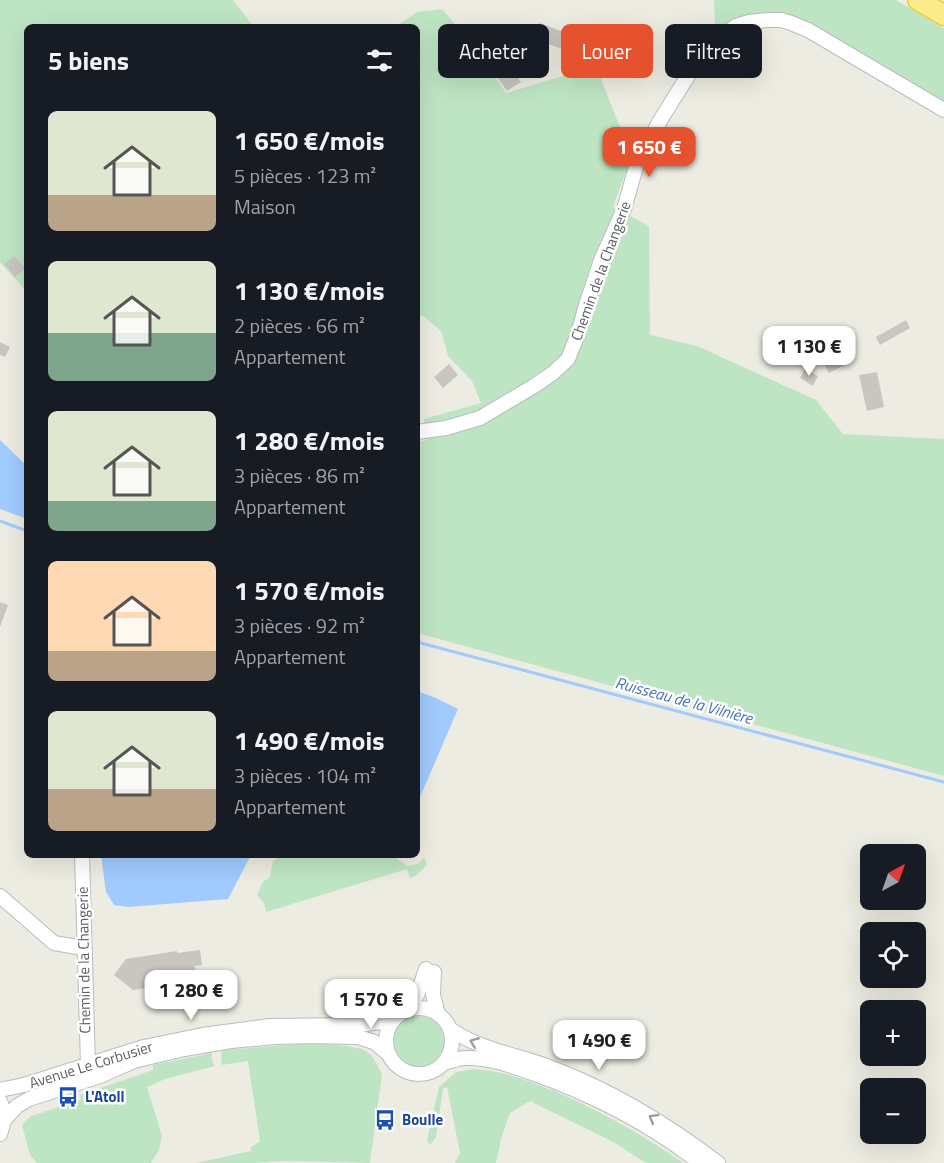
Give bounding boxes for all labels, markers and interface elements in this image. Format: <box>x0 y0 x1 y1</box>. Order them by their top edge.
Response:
chip: Acheter <box>438 24 549 78</box>
chip: Louer <box>561 24 653 78</box>
chip: Filtres <box>665 24 762 78</box>
text: 5 biens <box>48 41 129 80</box>
icon: filters <box>363 44 396 77</box>
text: 1 650 €/mois <box>234 121 384 160</box>
pin: 1 650 € <box>594 127 704 178</box>
text: 1 650 € <box>617 131 681 162</box>
icon: home <box>96 135 168 207</box>
text: 5 pièces · 123 m² <box>234 160 376 191</box>
text: Maison <box>234 191 296 222</box>
street label: Chemin de la Changerie <box>565 198 637 344</box>
text: 1 130 €/mois <box>234 271 384 310</box>
icon: home <box>96 285 168 357</box>
text: 2 pièces · 66 m² <box>234 310 365 341</box>
pin: 1 130 € <box>754 326 864 377</box>
text: 1 130 € <box>777 330 841 361</box>
text: Appartement <box>234 341 346 372</box>
text: 1 280 €/mois <box>234 421 384 460</box>
icon: home <box>96 435 168 507</box>
text: 3 pièces · 86 m² <box>234 460 365 491</box>
text: Appartement <box>234 491 346 522</box>
text: 1 570 €/mois <box>234 571 384 610</box>
icon: home <box>96 585 168 657</box>
text: 3 pièces · 92 m² <box>234 610 365 641</box>
text: Appartement <box>234 641 346 672</box>
water label: Ruisseau de la Vilnière <box>613 670 757 730</box>
text: 1 490 €/mois <box>234 721 384 760</box>
icon: home <box>96 735 168 807</box>
text: 3 pièces · 104 m² <box>234 760 376 791</box>
text: Appartement <box>234 791 346 822</box>
north arrow <box>860 844 926 910</box>
map controls <box>860 844 926 1144</box>
street label: Chemin de la Changerie <box>71 886 96 1034</box>
button: locate <box>860 922 926 988</box>
pin: 1 280 € <box>136 970 246 1021</box>
text: 1 280 € <box>159 974 223 1005</box>
pin: 1 570 € <box>316 979 426 1030</box>
text: 1 570 € <box>339 983 403 1014</box>
button: + <box>860 1000 926 1066</box>
pin: 1 490 € <box>544 1020 654 1071</box>
text: 1 490 € <box>567 1024 631 1055</box>
street label: Avenue Le Corbusier <box>26 1035 156 1094</box>
one-way arrow <box>469 1037 480 1049</box>
button: − <box>860 1078 926 1144</box>
bus stop icon: L'Atoll <box>56 1085 80 1109</box>
place label: L'Atoll <box>85 1085 124 1108</box>
bus stop icon: Boulle <box>373 1108 397 1132</box>
place label: Boulle <box>402 1108 444 1131</box>
one-way arrow <box>648 1114 659 1125</box>

